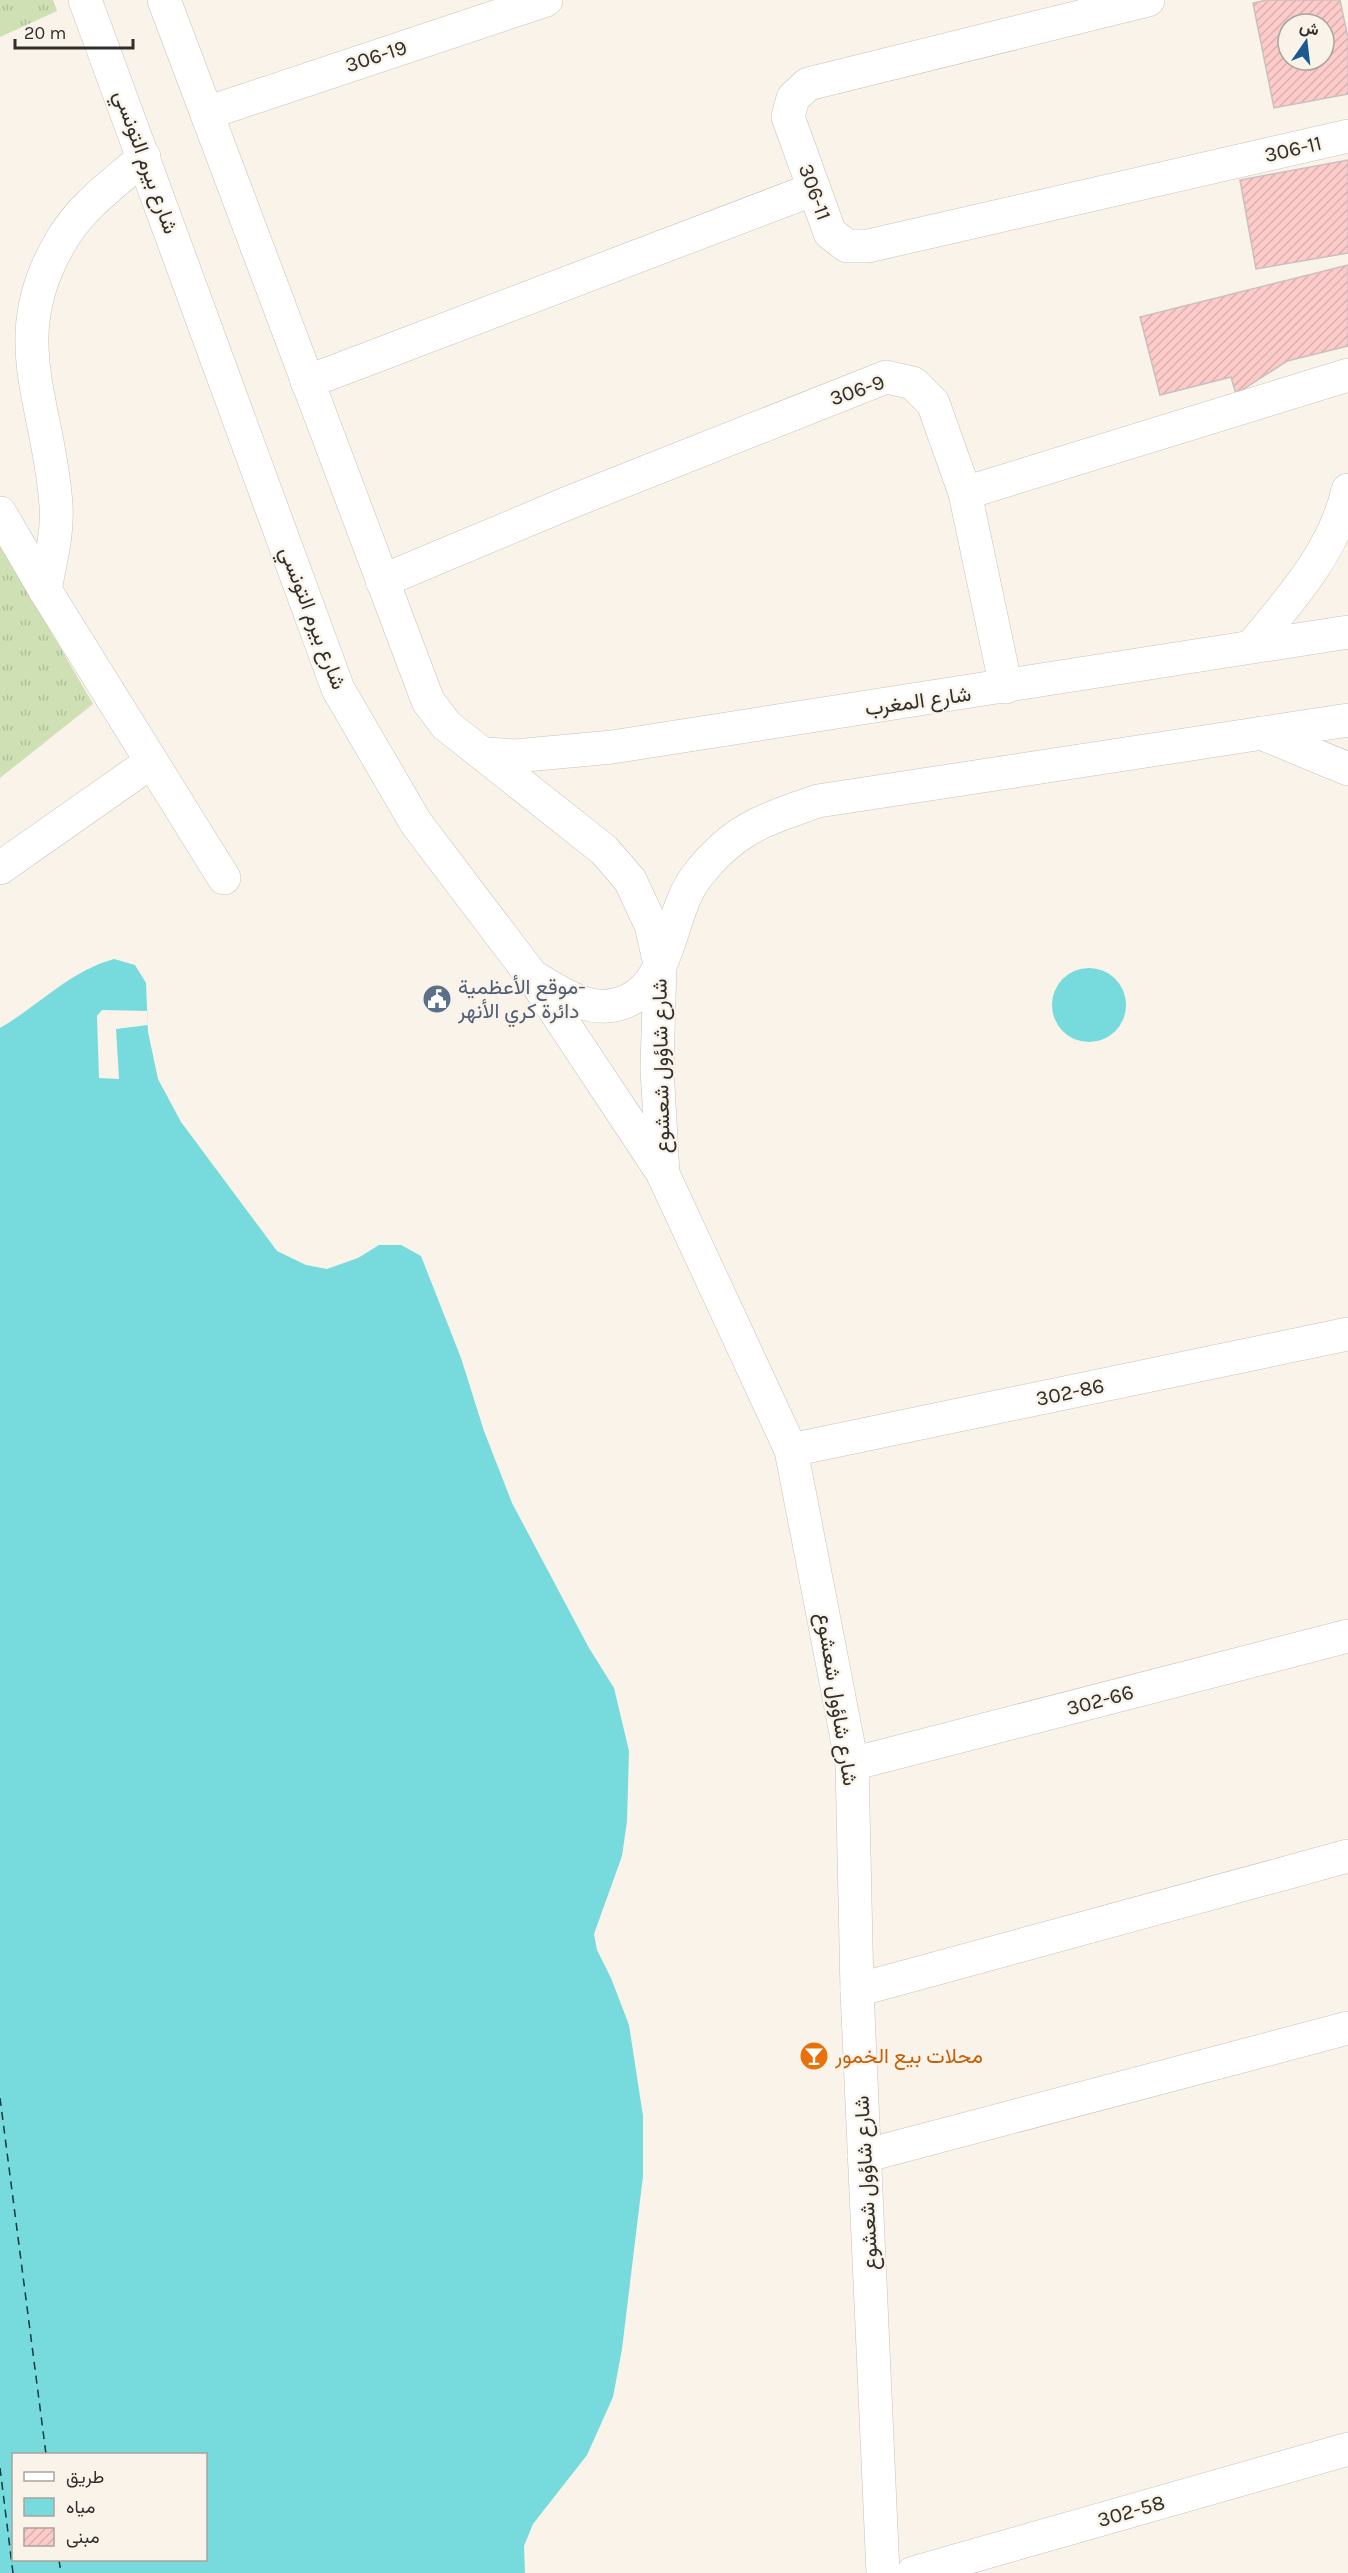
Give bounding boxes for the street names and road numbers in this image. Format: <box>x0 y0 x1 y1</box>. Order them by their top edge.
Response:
street label: 306-19 <box>342 35 410 77</box>
street label: شارع بيرم التونسي <box>104 87 183 239</box>
street label: 306-11 <box>1262 131 1324 167</box>
street label: 306-11 <box>794 161 836 223</box>
street label: 306-9 <box>826 369 888 411</box>
street label: شارع بيرم التونسي <box>270 543 351 695</box>
street label: شارع المغرب <box>863 682 973 722</box>
street label: شارع شاؤول شعشوع <box>647 978 677 1154</box>
street label: 302-86 <box>1034 1373 1106 1411</box>
street label: شارع شاؤول شعشوع <box>809 1611 863 1788</box>
street label: 302-66 <box>1064 1680 1136 1720</box>
street label: شارع شاؤول شعشوع <box>849 2095 885 2271</box>
street label: 302-58 <box>1094 2490 1168 2532</box>

